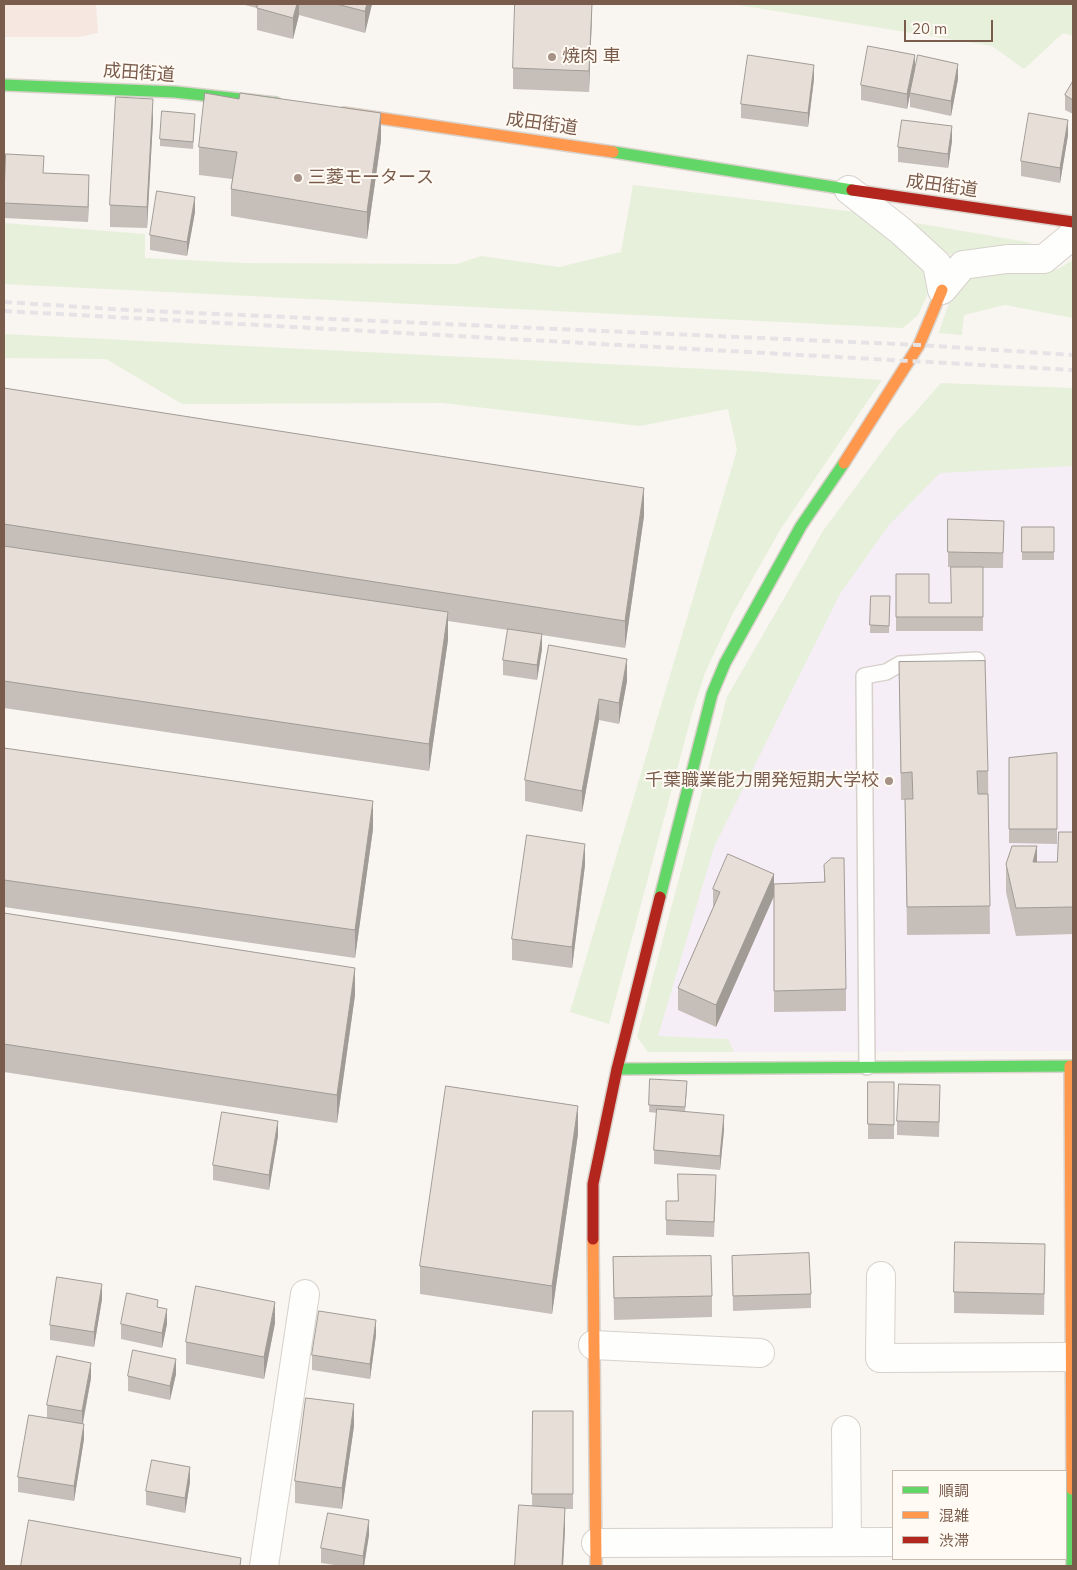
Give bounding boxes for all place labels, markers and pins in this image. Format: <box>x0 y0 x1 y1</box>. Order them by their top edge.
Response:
place label: 焼肉 車 <box>562 46 621 68</box>
marker: 焼肉 車 <box>546 51 558 63</box>
place label: 三菱モータース <box>308 167 434 189</box>
marker: 三菱モータース <box>292 172 304 184</box>
place label: 千葉職業能力開発短期大学校 <box>645 770 879 792</box>
marker: 千葉職業能力開発短期大学校 <box>883 775 895 787</box>

